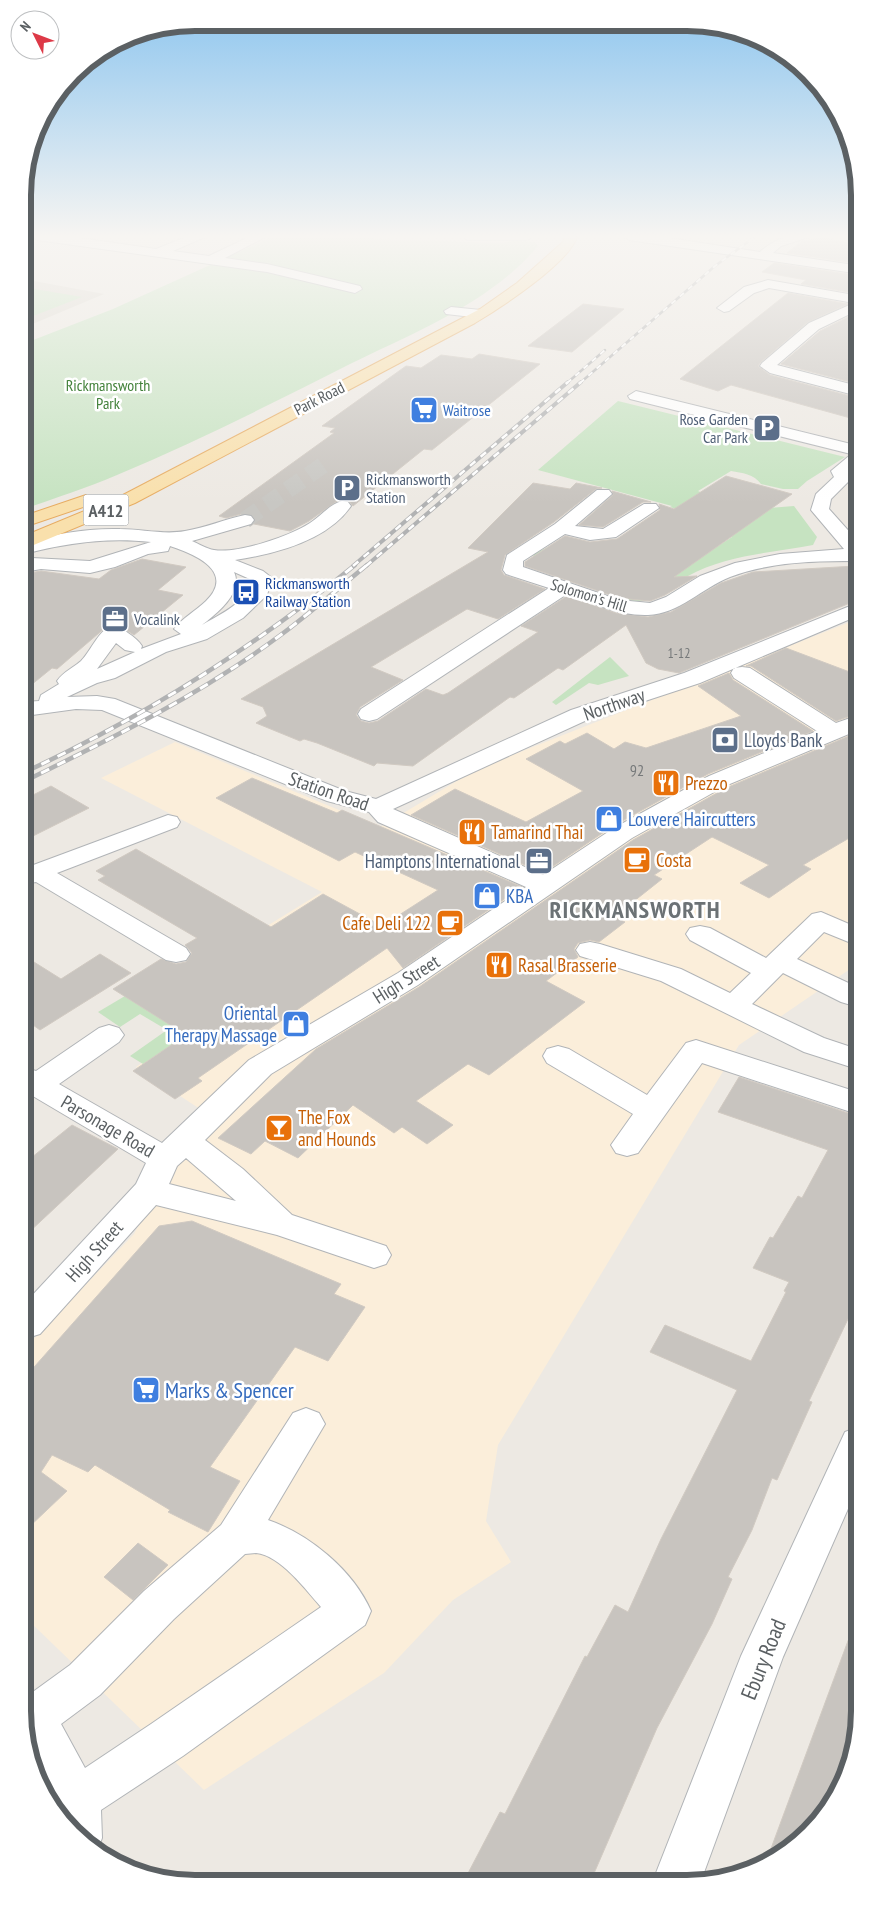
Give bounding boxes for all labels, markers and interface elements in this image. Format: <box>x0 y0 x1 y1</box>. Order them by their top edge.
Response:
north arrow <box>10 10 60 60</box>
text: N <box>16 17 35 35</box>
park label: Rickmansworth Park <box>66 375 150 413</box>
street label: Park Road <box>290 377 348 419</box>
supermarket icon: Waitrose <box>409 395 439 425</box>
place label: Waitrose <box>443 400 491 420</box>
place label: Rose Garden Car Park <box>679 409 749 447</box>
parking icon: Rose Garden Car Park <box>752 413 782 443</box>
place label: Rickmansworth Station <box>366 469 451 507</box>
parking icon: Rickmansworth Station <box>332 473 362 503</box>
road number: A412 <box>84 494 128 526</box>
place label: Rickmansworth Railway Station <box>265 573 351 611</box>
street label: Solomon's Hill <box>548 574 630 616</box>
bus stop icon: Rickmansworth Railway Station <box>231 577 261 607</box>
office icon: Vocalink <box>100 604 130 634</box>
place label: Vocalink <box>133 609 181 629</box>
house number: 1-12 <box>668 644 690 662</box>
street label: Northway <box>580 682 649 726</box>
bank icon: Lloyds Bank <box>710 725 740 755</box>
place label: Lloyds Bank <box>744 728 823 752</box>
house number: 92 <box>630 760 644 780</box>
street label: Station Road <box>286 766 372 816</box>
restaurant icon: Prezzo <box>651 768 681 798</box>
place label: Prezzo <box>685 771 728 795</box>
shop icon: Louvere Haircutters <box>594 804 624 834</box>
place label: Louvere Haircutters <box>628 807 756 831</box>
restaurant icon: Tamarind Thai <box>457 817 487 847</box>
place label: Tamarind Thai <box>491 820 583 844</box>
cafe icon: Costa <box>622 845 652 875</box>
office icon: Hamptons International <box>524 846 554 876</box>
place label: Costa <box>656 848 692 872</box>
place label: Hamptons International <box>365 849 521 873</box>
shop icon: KBA <box>472 881 502 911</box>
place label: KBA <box>506 884 533 908</box>
district label: RICKMANSWORTH <box>549 894 721 925</box>
cafe icon: Cafe Deli 122 <box>435 908 465 938</box>
place label: Cafe Deli 122 <box>342 911 431 935</box>
street label: High Street <box>368 949 444 1009</box>
restaurant icon: Rasal Brasserie <box>484 950 514 980</box>
place label: Rasal Brasserie <box>518 953 617 977</box>
place label: Oriental Therapy Massage <box>165 1001 278 1047</box>
shop icon: Oriental Therapy Massage <box>281 1009 311 1039</box>
street label: Parsonage Road <box>57 1090 159 1162</box>
place label: The Fox and Hounds <box>298 1105 376 1151</box>
bar icon: The Fox and Hounds <box>264 1113 294 1143</box>
street label: High Street <box>60 1215 128 1287</box>
supermarket icon: Marks & Spencer <box>131 1375 161 1405</box>
place label: Marks & Spencer <box>165 1376 294 1404</box>
street label: Ebury Road <box>734 1615 792 1703</box>

